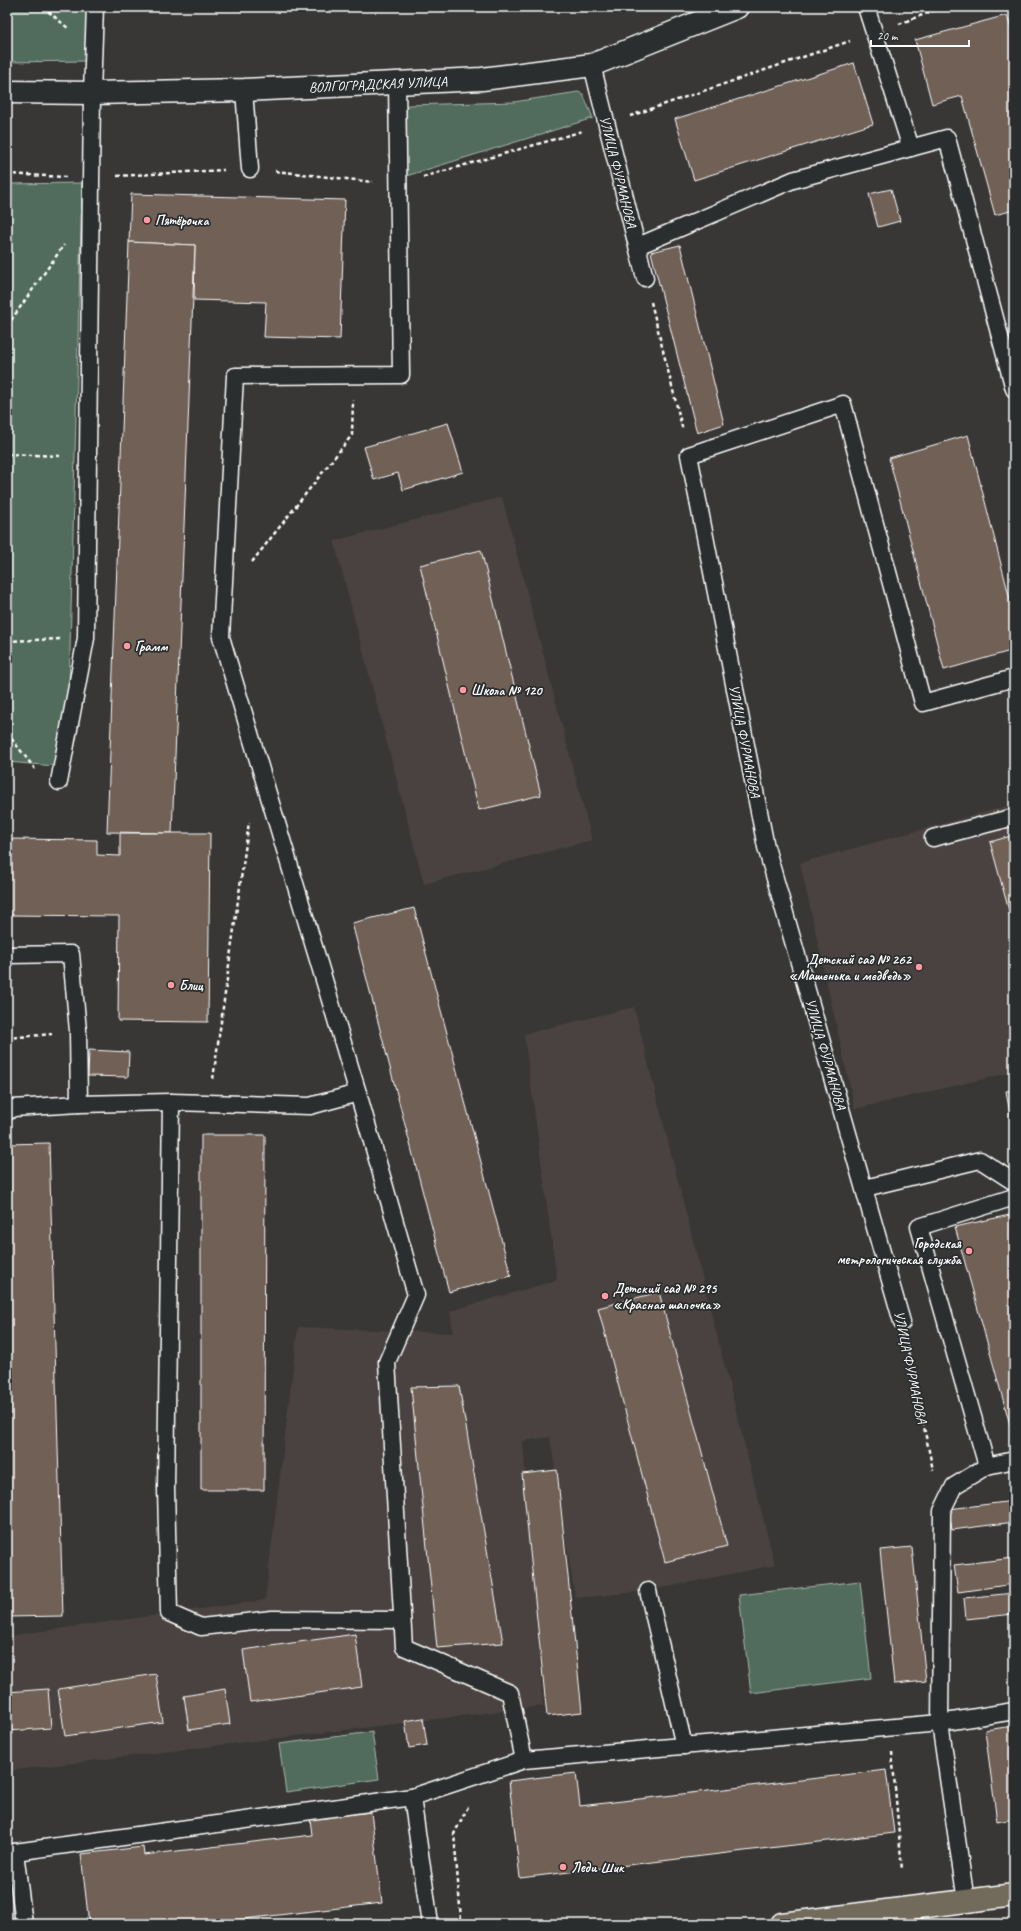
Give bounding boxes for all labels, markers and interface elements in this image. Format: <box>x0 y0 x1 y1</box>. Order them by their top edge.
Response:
scale bar <box>871 22 969 48</box>
text: 20 m <box>877 28 899 44</box>
street label: ВОЛГОГРАДСКАЯ УЛИЦА <box>308 73 448 96</box>
street label: УЛИЦА ФУРМАНОВА <box>596 114 640 230</box>
place label: Пятёрочка <box>155 212 209 229</box>
marker: Пятёрочка <box>142 215 152 225</box>
place label: Грамм <box>135 638 168 655</box>
marker: Грамм <box>122 641 132 651</box>
place label: Школа № 120 <box>471 682 543 699</box>
street label: УЛИЦА ФУРМАНОВА <box>725 683 764 800</box>
marker: Школа № 120 <box>458 685 468 695</box>
place label: Детский сад № 262 «Машенька и медведь» <box>788 951 913 984</box>
marker: Детский сад № 262 «Машенька и медведь» <box>914 962 924 972</box>
place label: Блиц <box>179 977 204 994</box>
marker: Блиц <box>166 980 176 990</box>
street label: УЛИЦА ФУРМАНОВА <box>802 997 850 1112</box>
place label: Городская метрологическая служба <box>837 1235 963 1268</box>
marker: Городская метрологическая служба <box>964 1246 974 1256</box>
place label: Детский сад № 295 «Красная шапочка» <box>613 1280 721 1313</box>
marker: Детский сад № 295 «Красная шапочка» <box>600 1291 610 1301</box>
street label: УЛИЦА ФУРМАНОВА <box>890 1309 931 1426</box>
place label: Леди Шик <box>571 1859 625 1876</box>
marker: Леди Шик <box>558 1862 568 1872</box>

